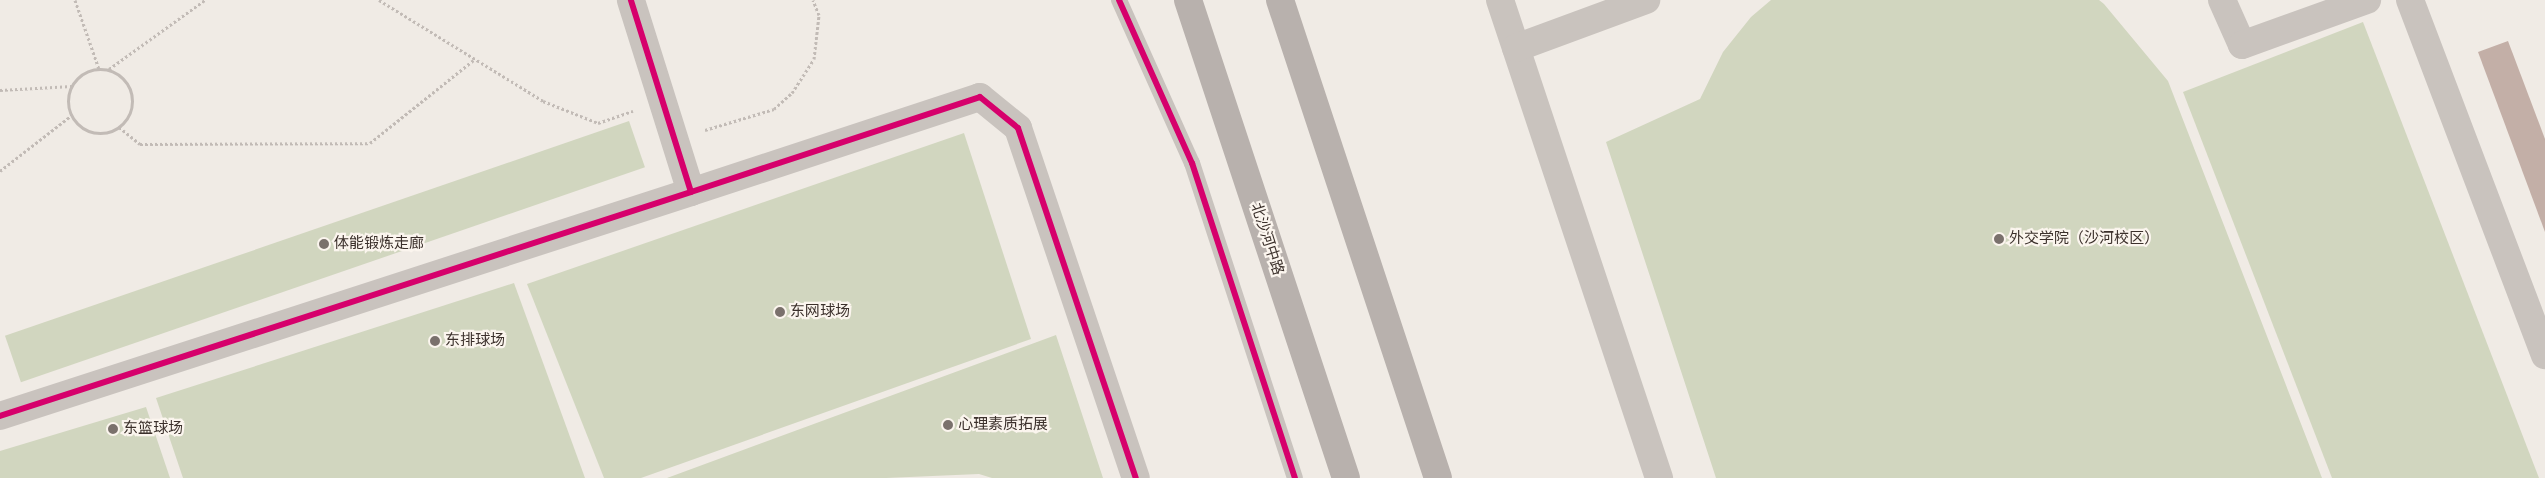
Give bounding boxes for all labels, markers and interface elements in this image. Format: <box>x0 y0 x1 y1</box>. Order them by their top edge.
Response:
street label: 北沙河中路 <box>1247 201 1287 277</box>
place label: 外交学院（沙河校区） <box>2009 230 2159 248</box>
marker: 外交学院（沙河校区） <box>1993 233 2005 245</box>
place label: 体能锻炼走廊 <box>334 235 424 253</box>
marker: 体能锻炼走廊 <box>318 238 330 250</box>
place label: 东网球场 <box>790 303 850 321</box>
marker: 东网球场 <box>774 306 786 318</box>
place label: 东排球场 <box>445 332 505 350</box>
marker: 东排球场 <box>429 335 441 347</box>
place label: 心理素质拓展 <box>958 416 1048 434</box>
marker: 心理素质拓展 <box>942 419 954 431</box>
place label: 东篮球场 <box>123 420 183 438</box>
marker: 东篮球场 <box>107 423 119 435</box>

